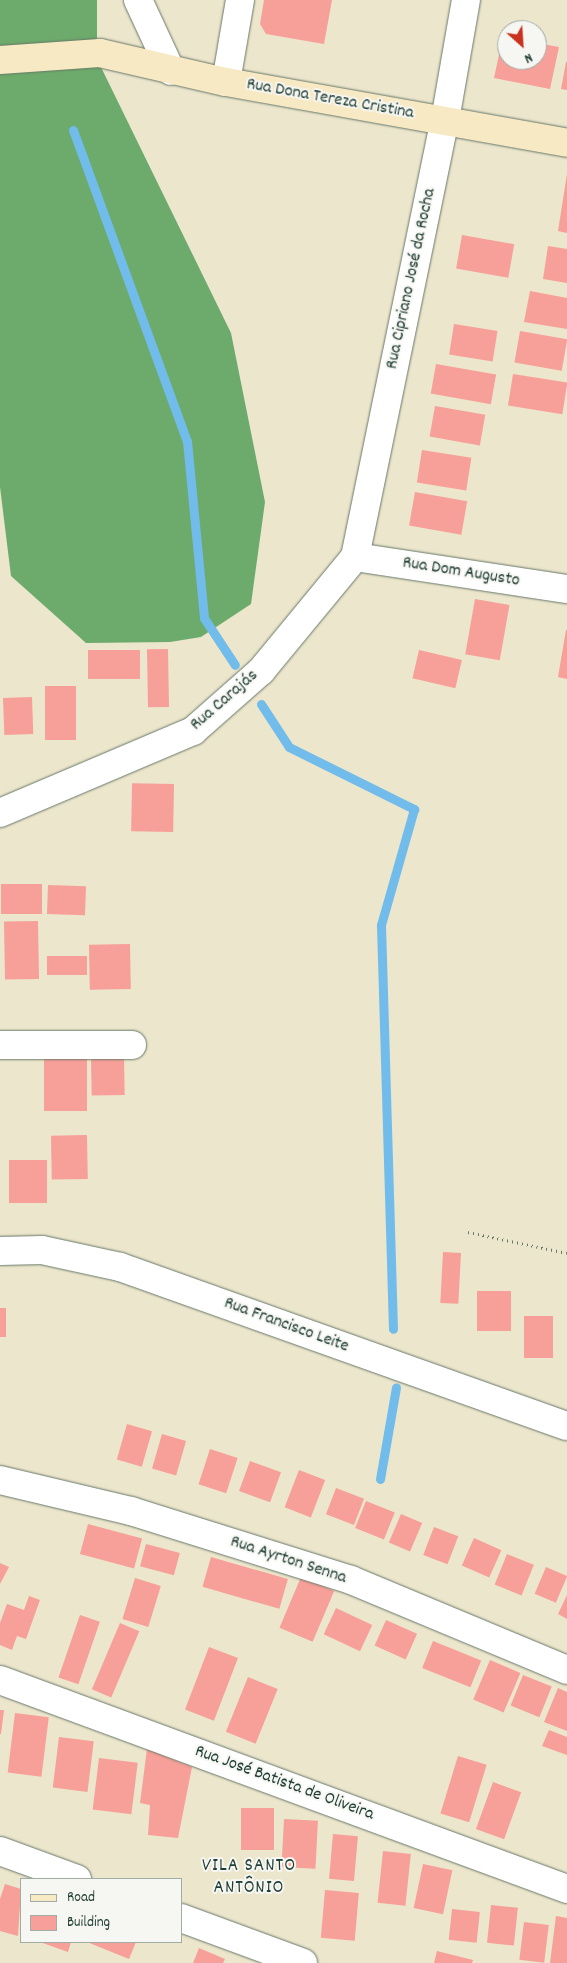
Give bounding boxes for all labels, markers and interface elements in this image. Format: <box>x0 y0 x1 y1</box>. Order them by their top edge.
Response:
north arrow <box>497 20 547 70</box>
text: N <box>521 47 536 68</box>
street label: Rua Dona Tereza Cristina <box>245 75 415 125</box>
street label: Rua Cipriano José da Rocha <box>382 187 442 371</box>
street label: Rua Dom Augusto <box>401 553 521 593</box>
street label: Rua Carajás <box>187 666 263 736</box>
street label: Rua Francisco Leite <box>221 1293 351 1359</box>
street label: Rua Ayrton Senna <box>227 1532 349 1590</box>
street label: Rua José Batista de Oliveira <box>191 1742 377 1826</box>
district label: VILA SANTO ANTÔNIO <box>201 1856 297 1900</box>
legend <box>20 1878 182 1943</box>
text: Road <box>67 1887 95 1909</box>
text: Building <box>67 1912 110 1934</box>

